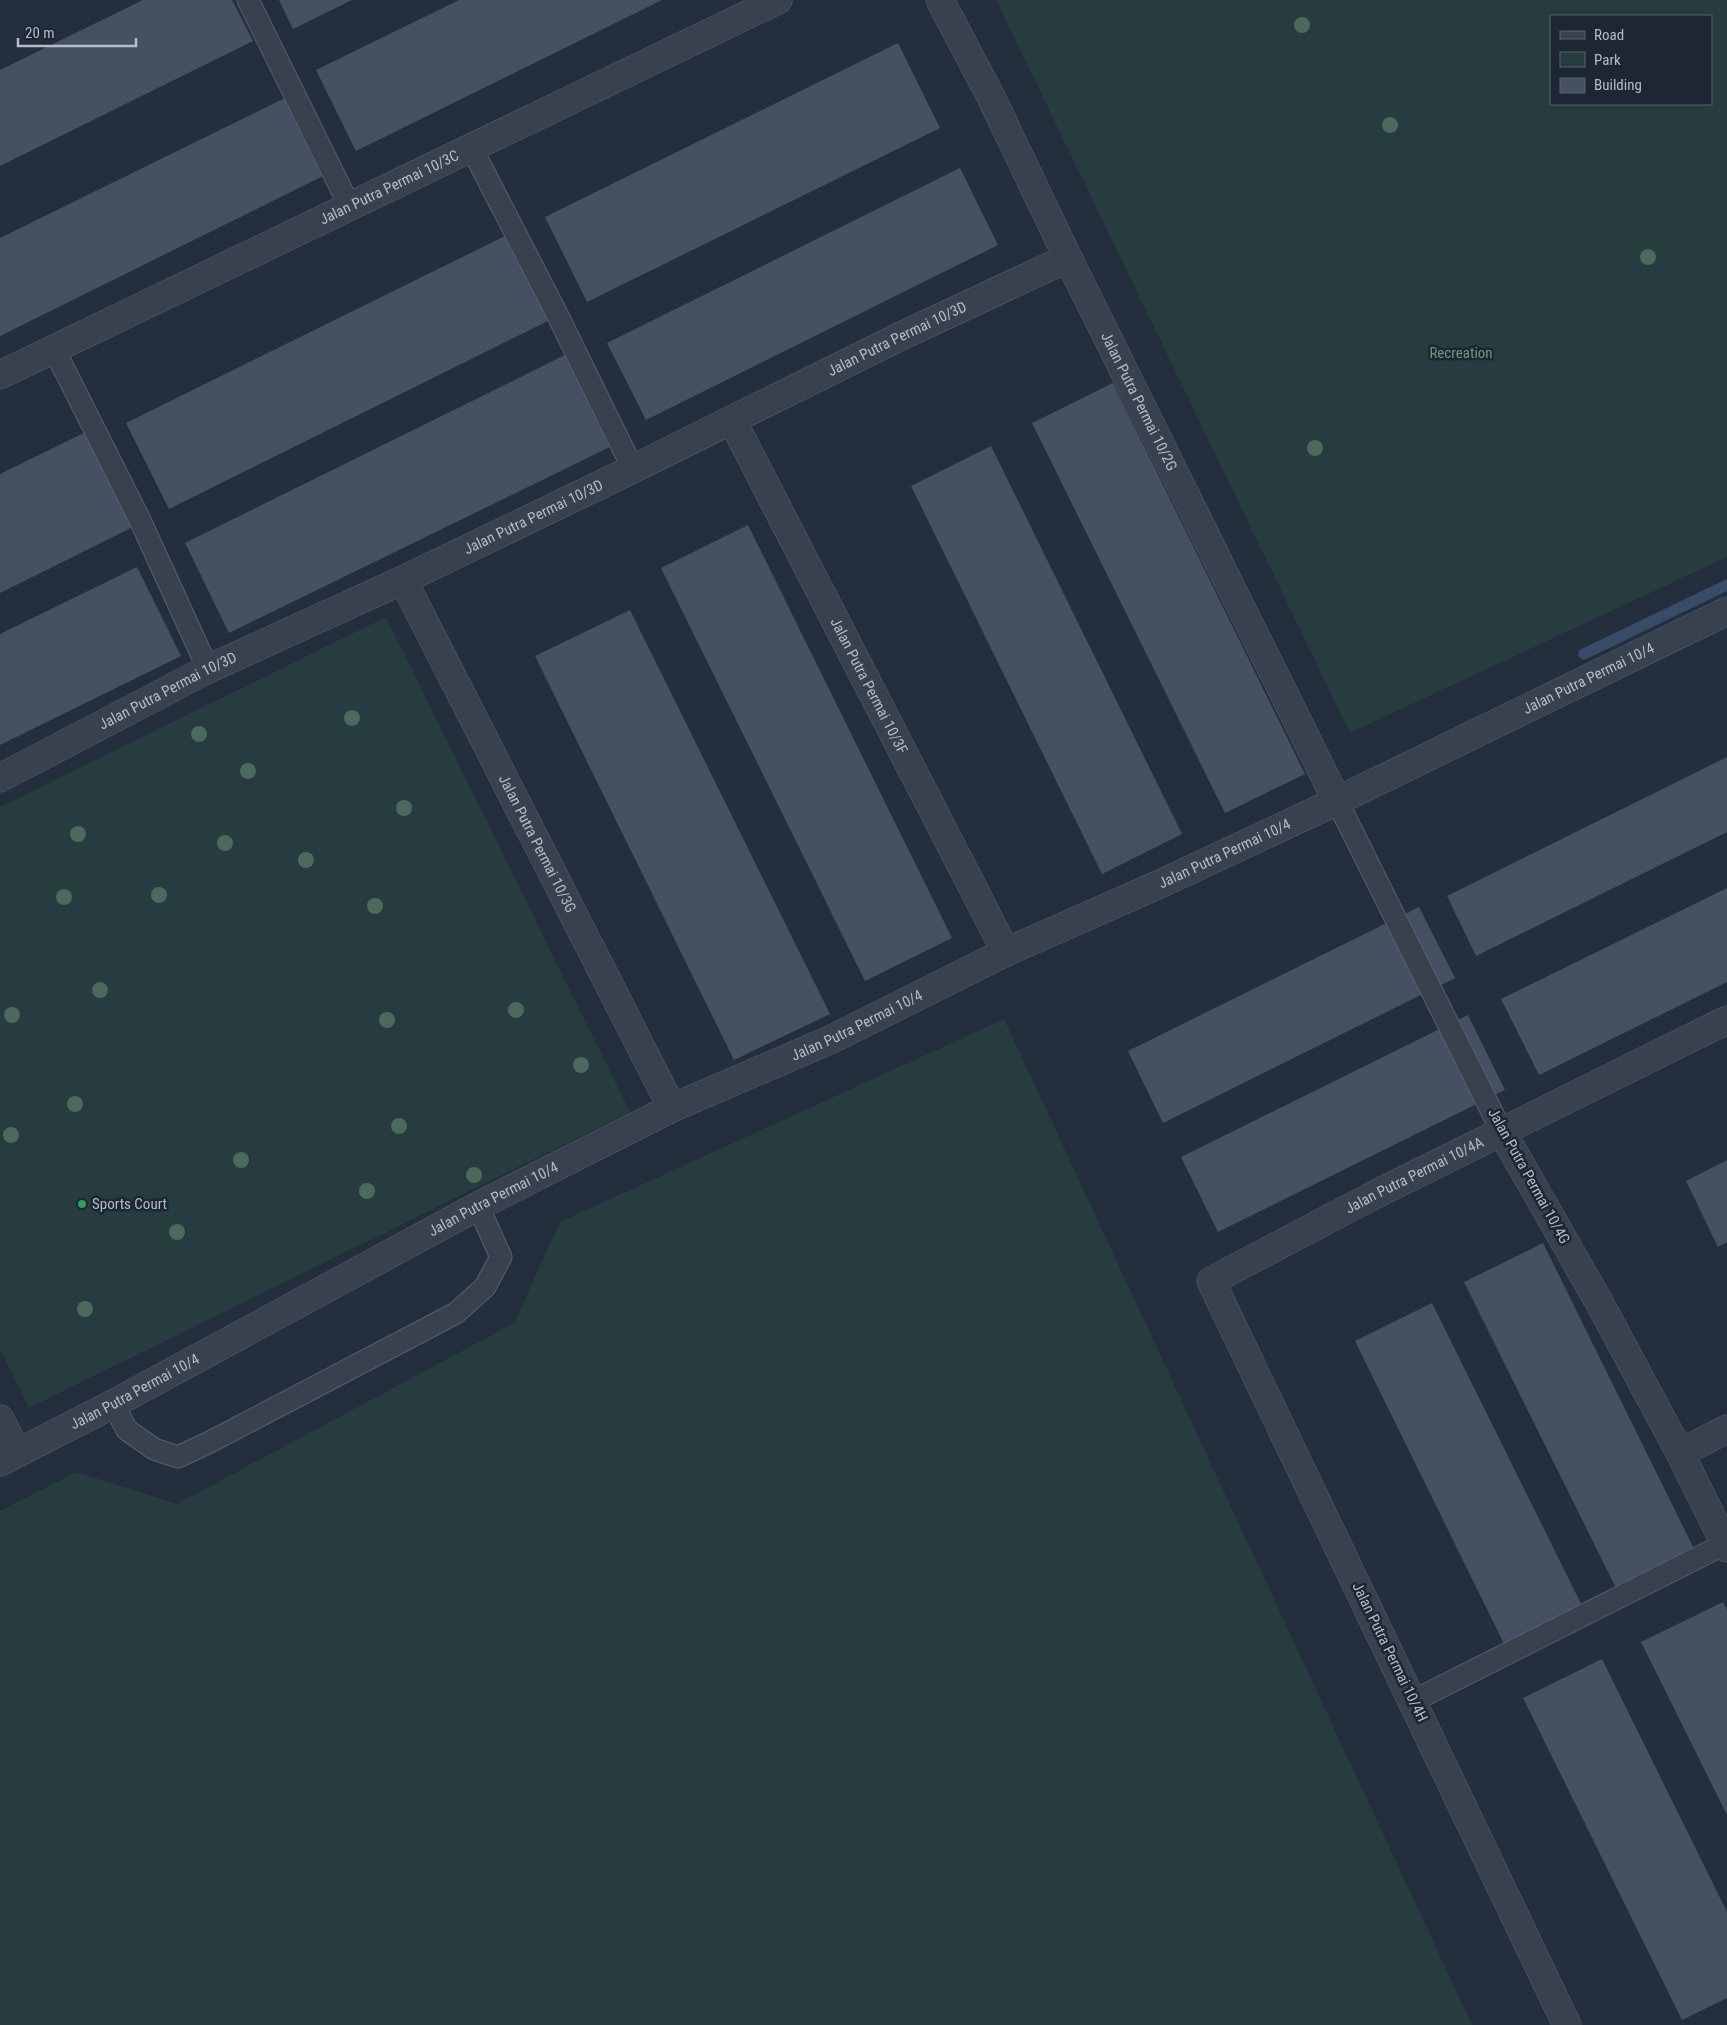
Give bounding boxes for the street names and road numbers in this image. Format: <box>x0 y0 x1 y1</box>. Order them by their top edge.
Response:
street label: Jalan Putra Permai 10/3C <box>317 146 462 229</box>
street label: Jalan Putra Permai 10/3D <box>825 298 970 380</box>
street label: Jalan Putra Permai 10/2G <box>1097 329 1181 474</box>
street label: Jalan Putra Permai 10/3D <box>461 476 606 558</box>
street label: Jalan Putra Permai 10/3F <box>826 615 911 757</box>
street label: Jalan Putra Permai 10/4 <box>1520 639 1657 718</box>
street label: Jalan Putra Permai 10/3D <box>96 648 239 734</box>
street label: Jalan Putra Permai 10/3G <box>495 772 580 916</box>
street label: Jalan Putra Permai 10/4 <box>1156 815 1293 892</box>
street label: Jalan Putra Permai 10/4 <box>788 986 926 1065</box>
street label: Jalan Putra Permai 10/4G <box>1484 1105 1574 1247</box>
street label: Jalan Putra Permai 10/4A <box>1342 1133 1487 1218</box>
street label: Jalan Putra Permai 10/4 <box>425 1158 561 1240</box>
street label: Jalan Putra Permai 10/4 <box>67 1350 202 1433</box>
street label: Jalan Putra Permai 10/4H <box>1348 1579 1432 1725</box>

